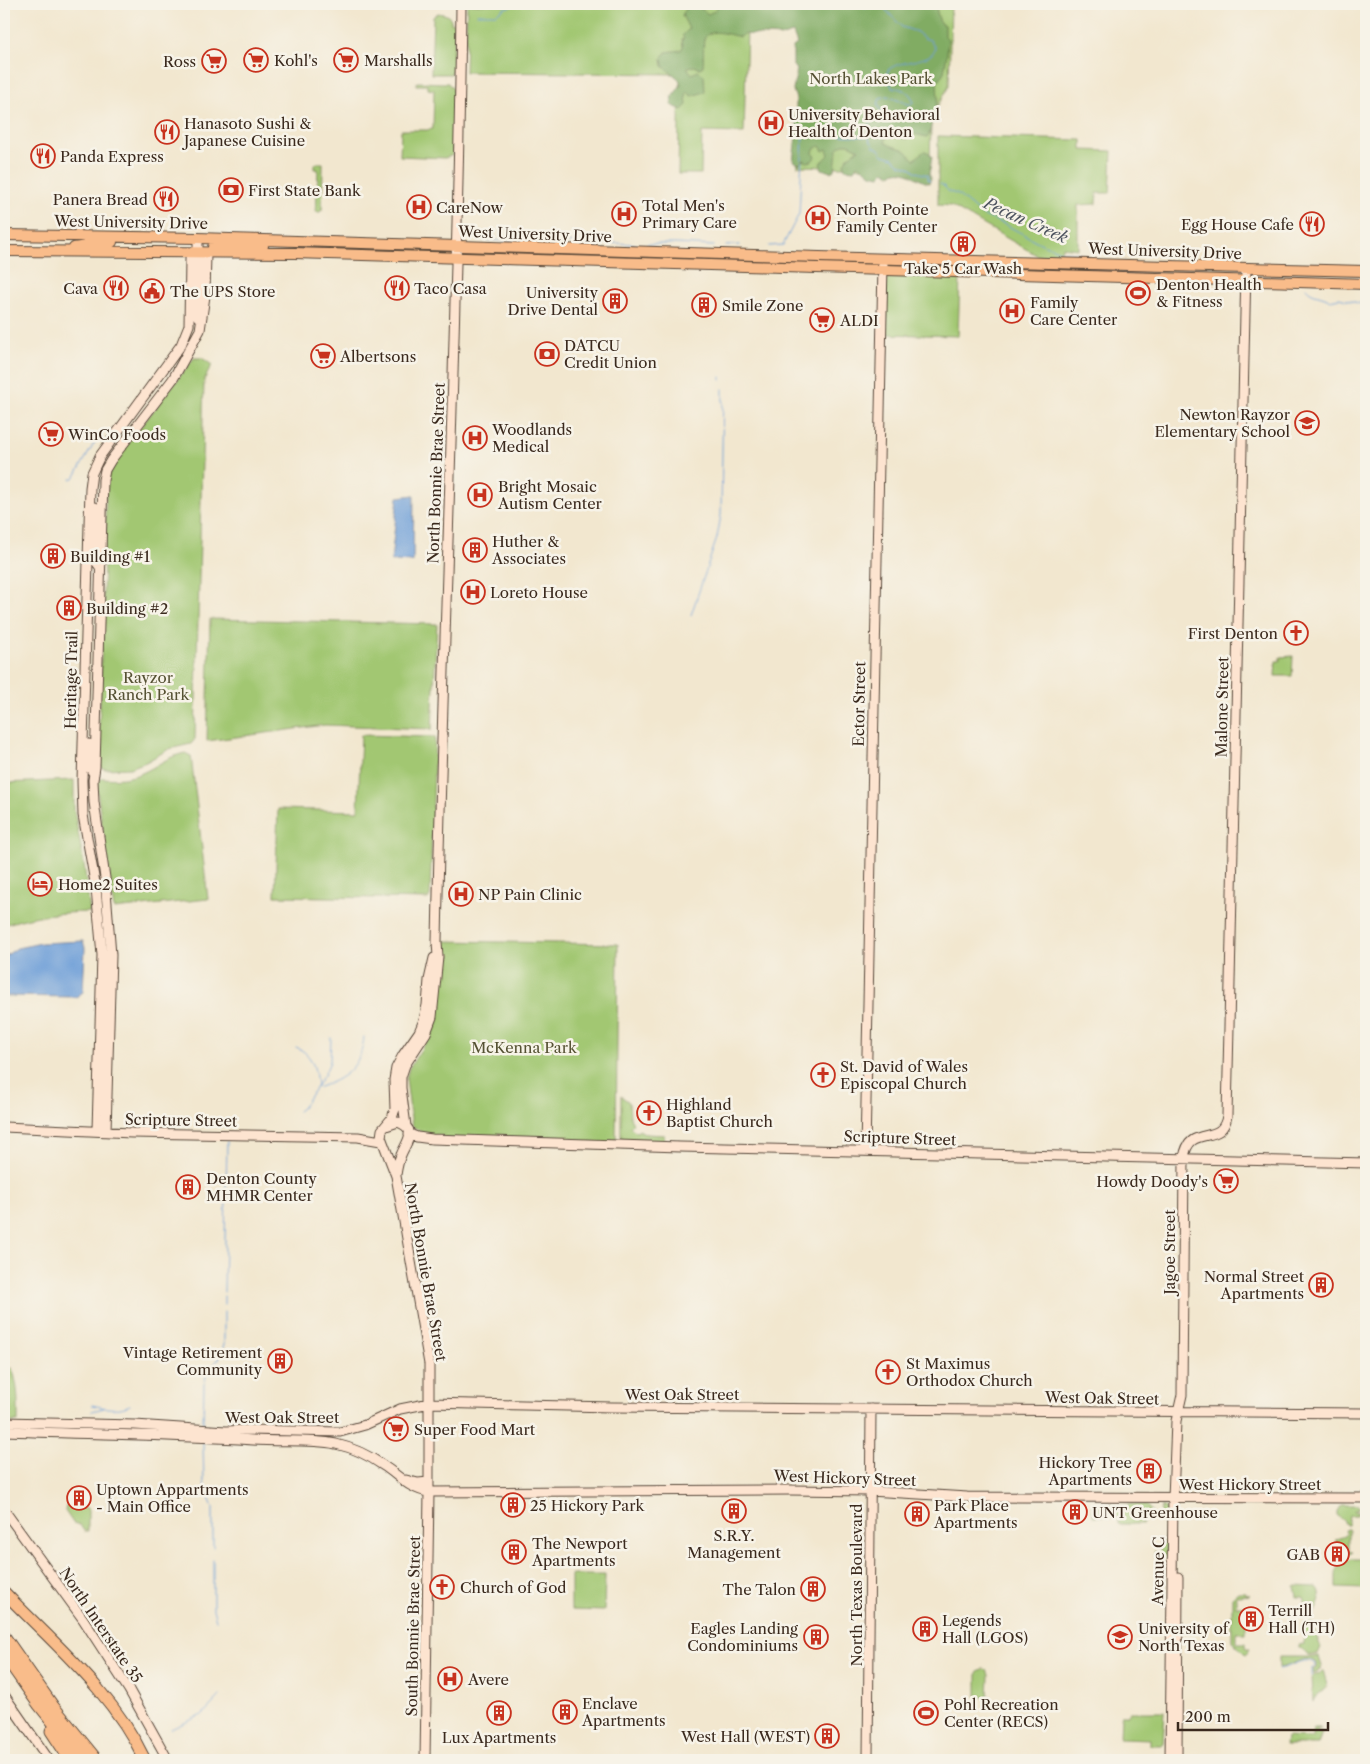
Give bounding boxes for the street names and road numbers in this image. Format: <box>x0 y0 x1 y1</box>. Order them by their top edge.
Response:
street label: West University Drive <box>53 211 208 233</box>
street label: West University Drive <box>457 222 612 246</box>
street label: West University Drive <box>1087 239 1242 263</box>
street label: North Bonnie Brae Street <box>423 381 449 564</box>
street label: Heritage Trail <box>61 630 81 729</box>
street label: Malone Street <box>1212 656 1232 758</box>
street label: Ector Street <box>849 661 869 747</box>
street label: Scripture Street <box>125 1110 238 1130</box>
street label: Scripture Street <box>843 1127 957 1149</box>
street label: North Bonnie Brae Street <box>401 1181 451 1364</box>
street label: Jagoe Street <box>1160 1209 1179 1296</box>
street label: West Oak Street <box>624 1385 740 1404</box>
street label: West Oak Street <box>1044 1387 1160 1409</box>
street label: West Oak Street <box>224 1408 340 1427</box>
street label: West Hickory Street <box>772 1466 917 1490</box>
street label: West Hickory Street <box>1178 1475 1322 1494</box>
street label: North Texas Boulevard <box>847 1504 866 1666</box>
street label: South Bonnie Brae Street <box>402 1535 424 1717</box>
street label: Avenue C <box>1148 1536 1168 1607</box>
street label: North Interstate 35 <box>55 1564 147 1686</box>

